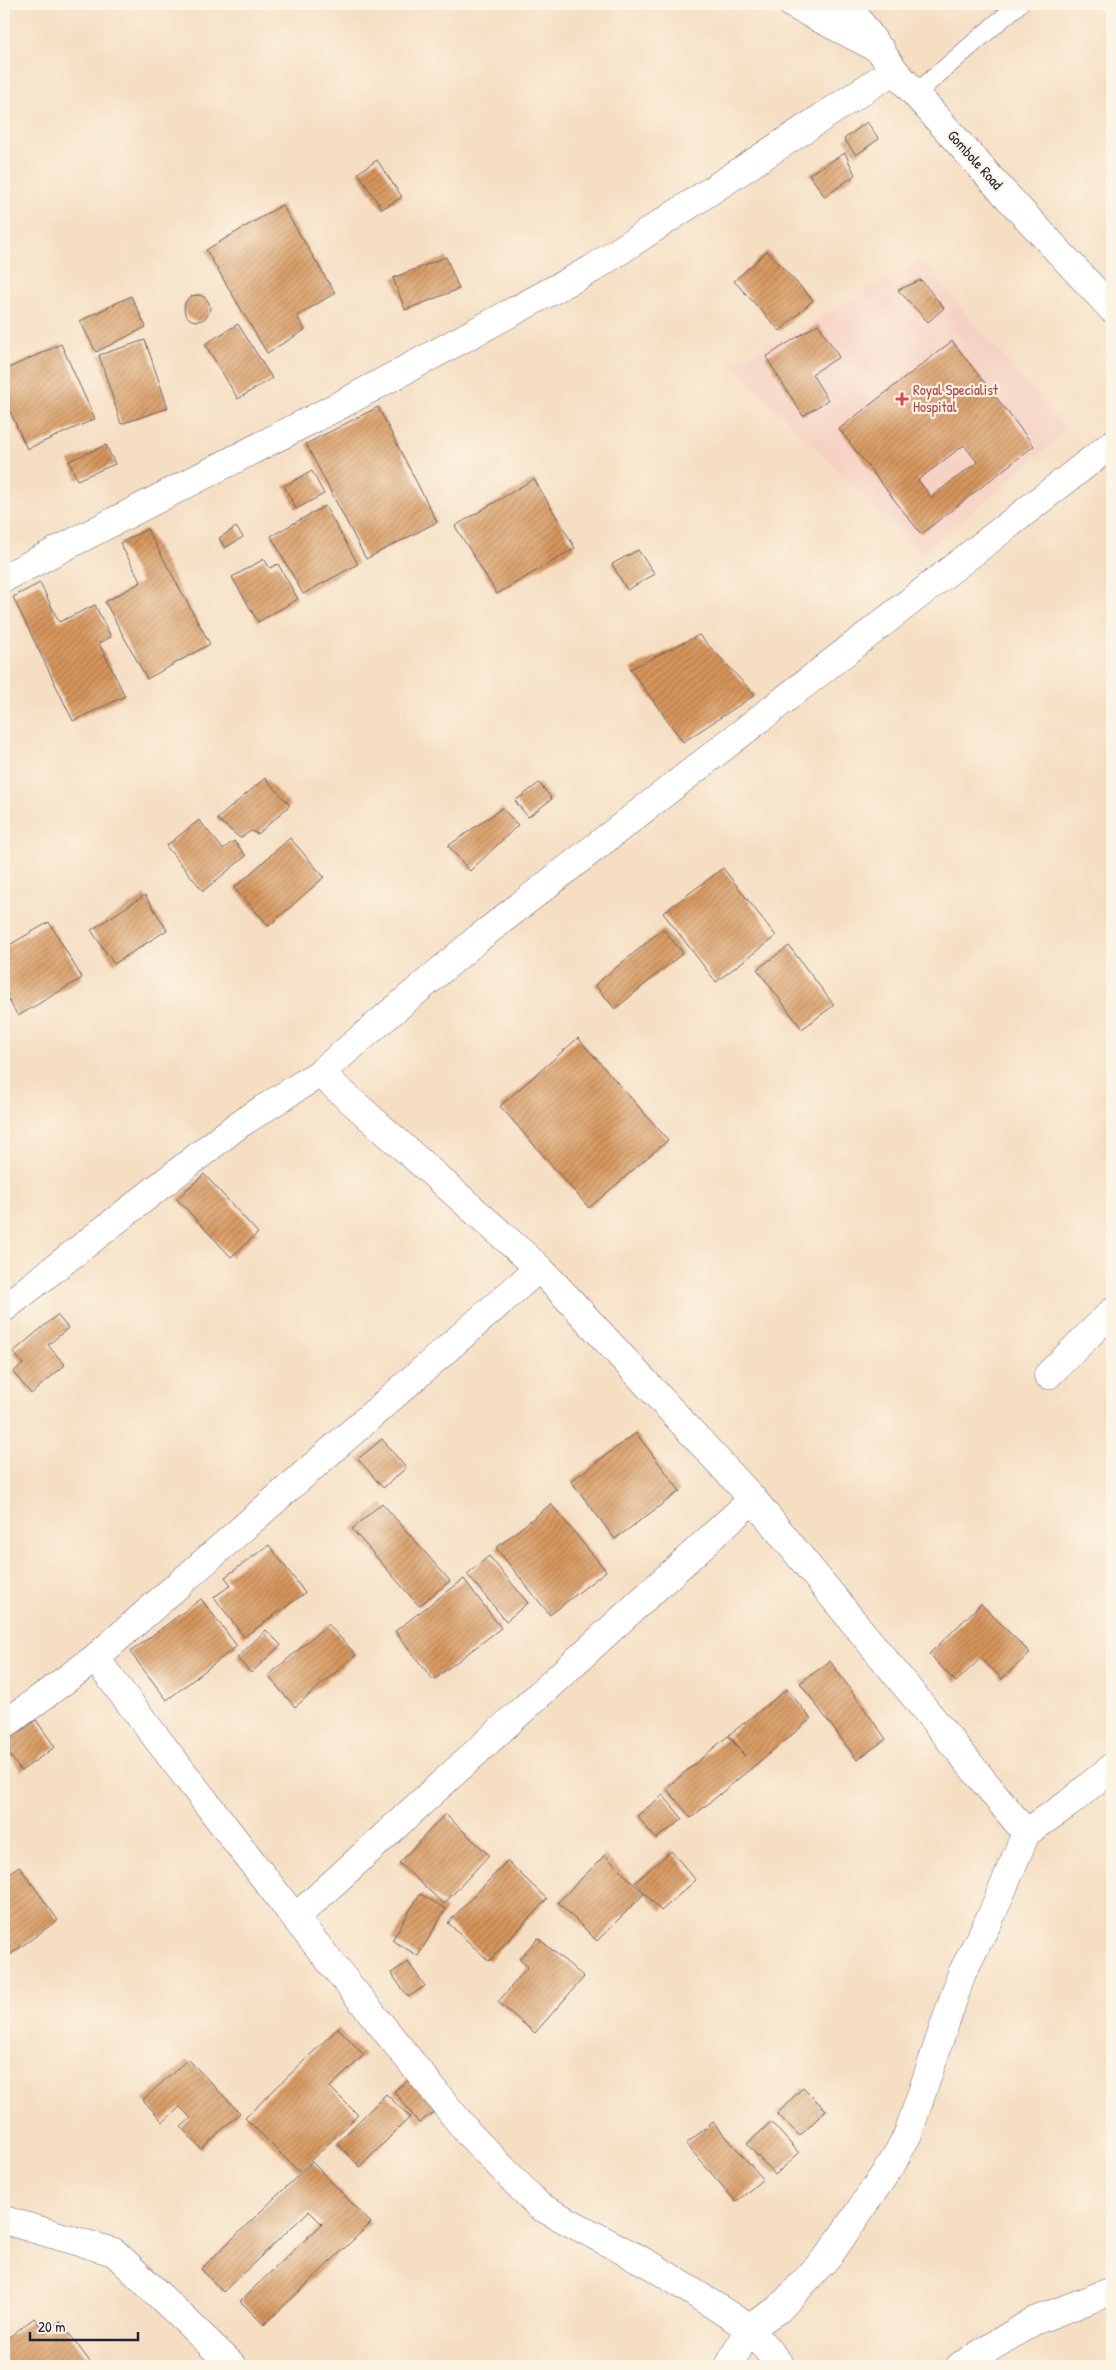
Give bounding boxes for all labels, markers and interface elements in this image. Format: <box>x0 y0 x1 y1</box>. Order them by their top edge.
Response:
street label: Gombole Road <box>943 125 1008 194</box>
place label: Royal Specialist Hospital <box>913 379 999 417</box>
marker: Royal Specialist Hospital <box>895 392 909 406</box>
scale bar <box>30 2310 138 2342</box>
text: 20 m <box>38 2316 65 2337</box>

